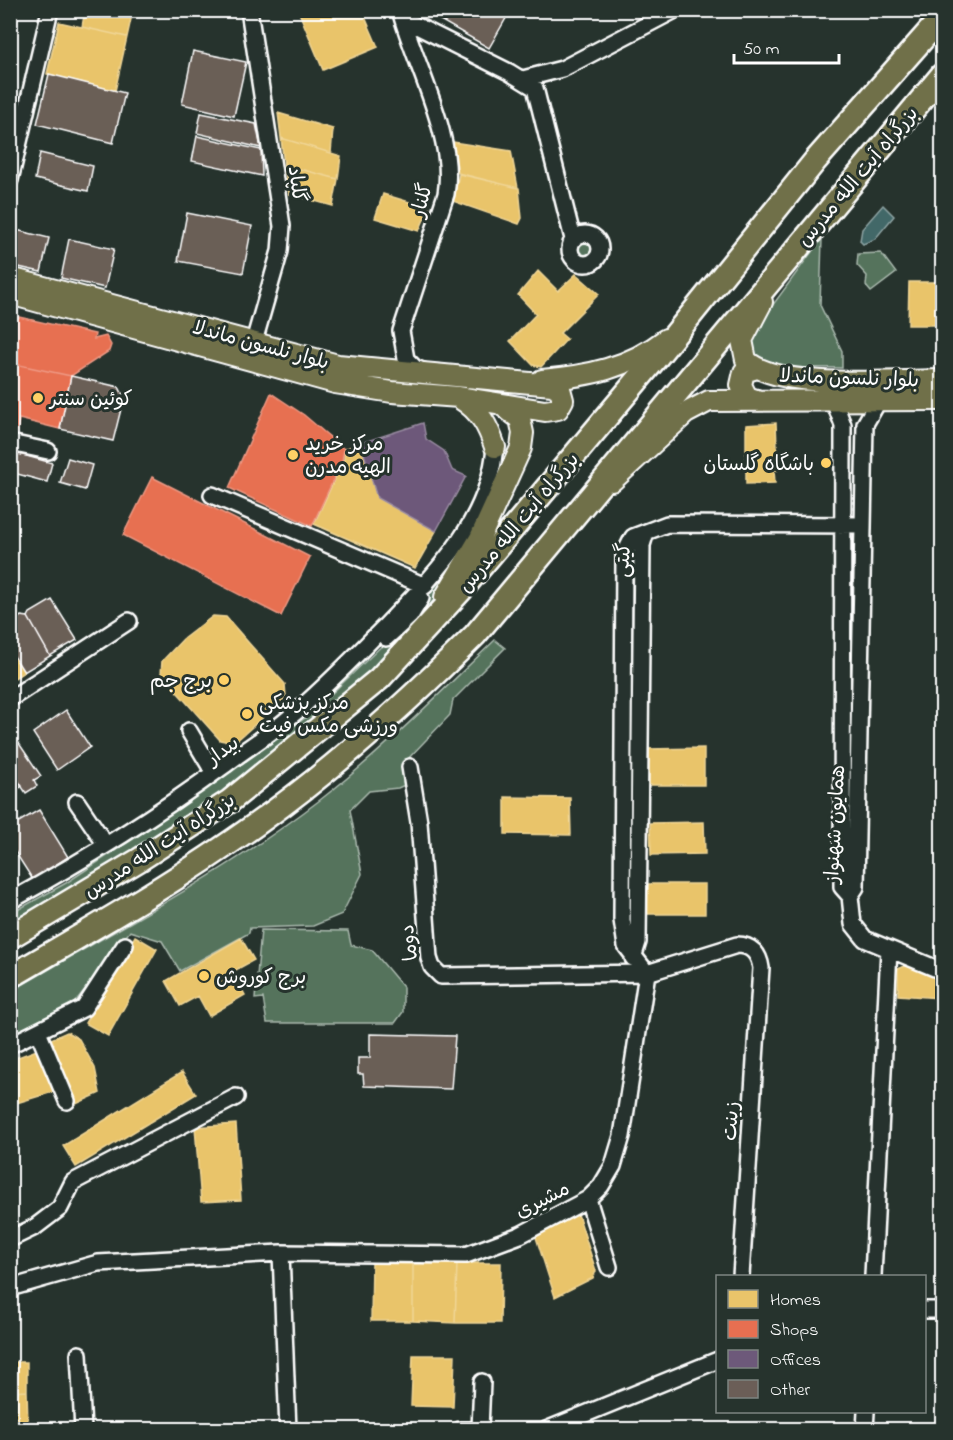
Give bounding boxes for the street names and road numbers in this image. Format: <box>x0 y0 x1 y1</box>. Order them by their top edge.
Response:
street label: بزرگراه آیت الله مدرس <box>791 101 926 254</box>
street label: گلپاد <box>279 165 312 204</box>
street label: گلنار <box>404 180 442 223</box>
street label: بلوار نلسون ماندلا <box>189 314 332 379</box>
street label: بلوار نلسون ماندلا <box>778 363 920 396</box>
street label: بزرگراه آیت الله مدرس <box>452 447 587 600</box>
street label: گیتی <box>609 542 640 578</box>
street label: بیدار <box>199 730 246 775</box>
street label: همایون شهنواز <box>819 764 854 886</box>
street label: بزرگراه آیت الله مدرس <box>79 787 242 907</box>
street label: دوما <box>394 923 427 963</box>
street label: زینت <box>717 1100 748 1142</box>
street label: مشیری <box>511 1175 575 1227</box>

